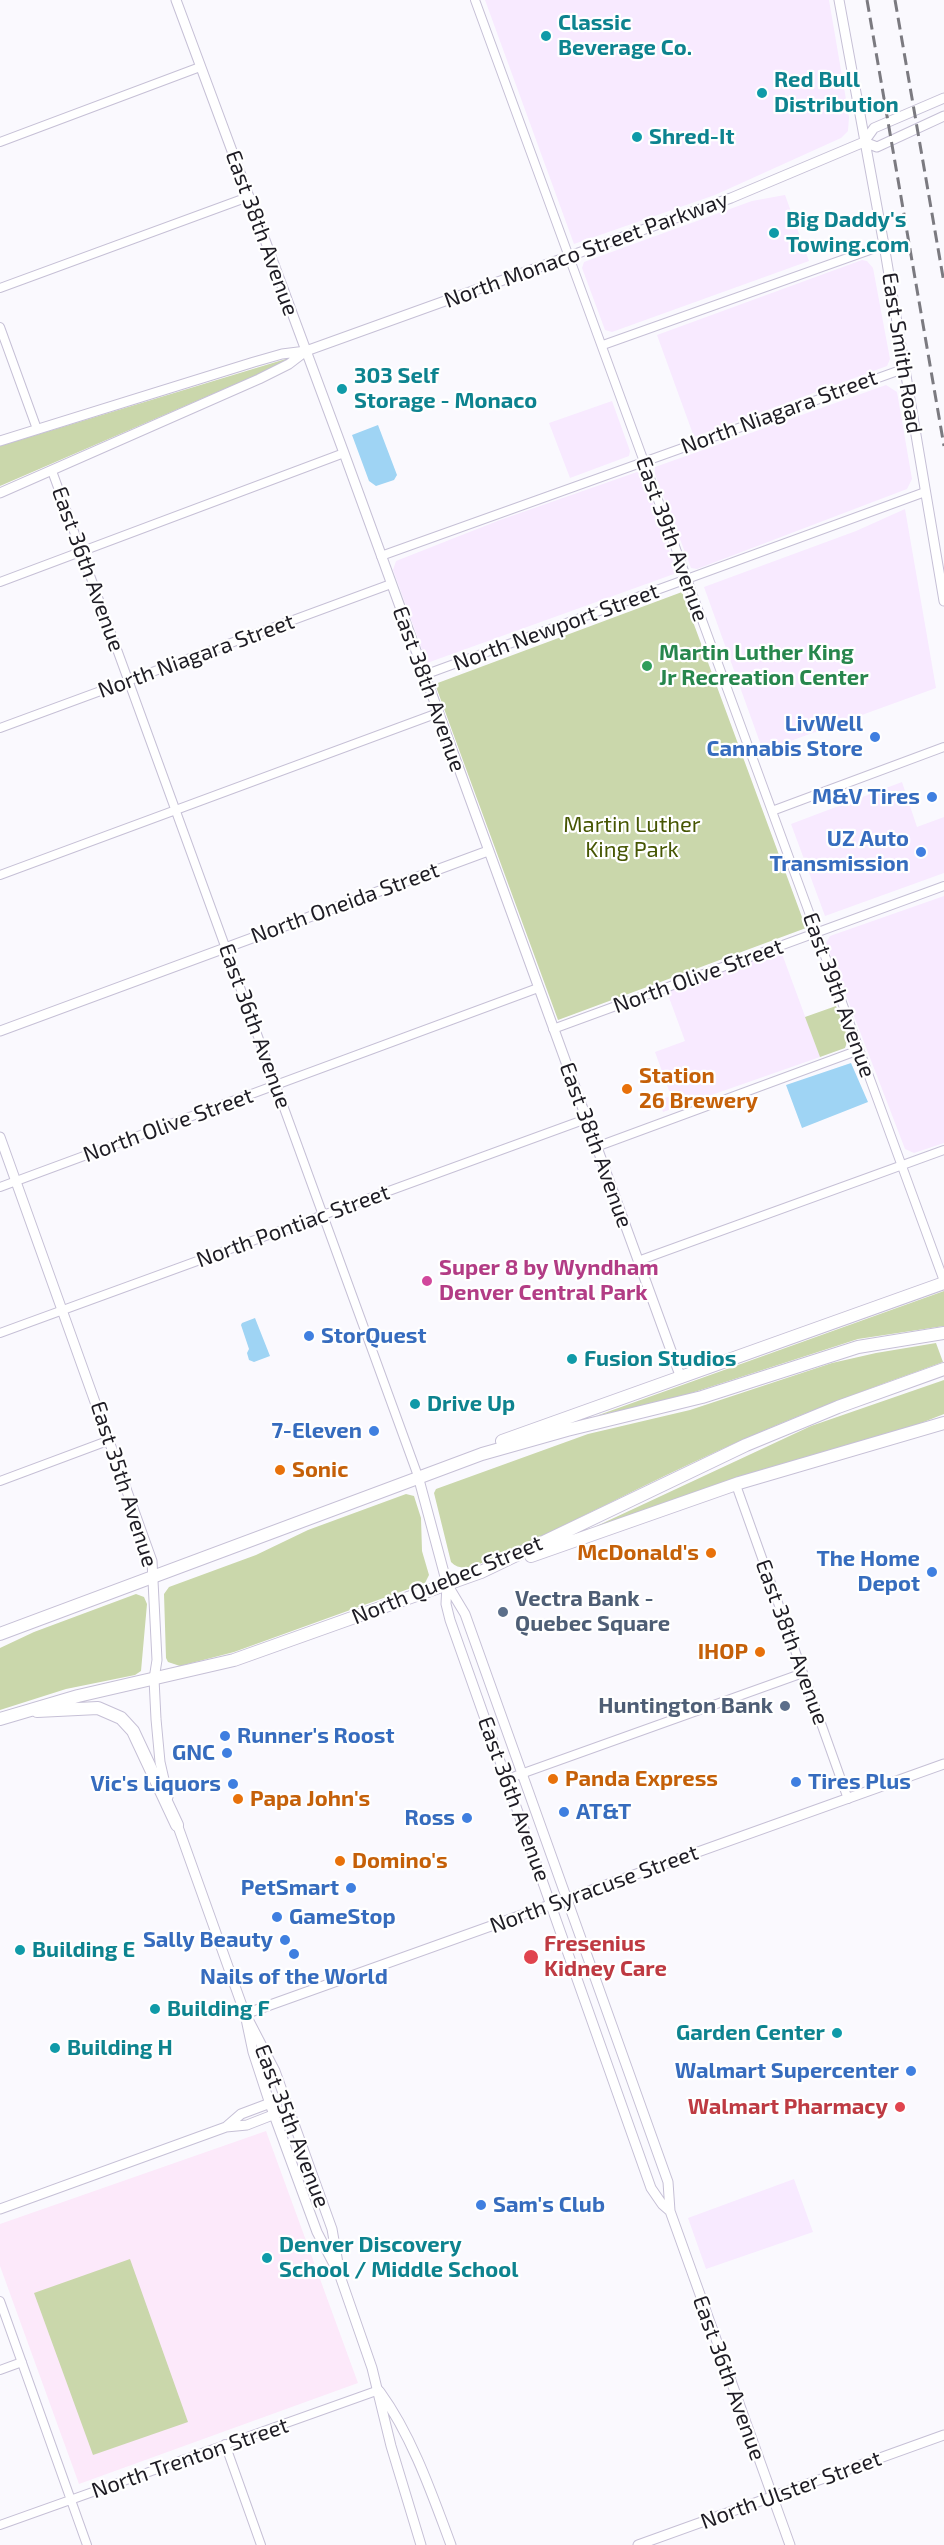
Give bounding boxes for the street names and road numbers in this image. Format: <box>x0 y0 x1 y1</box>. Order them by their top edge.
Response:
street label: East 38th Avenue <box>220 147 304 319</box>
street label: North Monaco Street Parkway <box>440 186 732 314</box>
street label: East Smith Road <box>876 271 928 435</box>
street label: North Niagara Street <box>677 364 881 460</box>
street label: East 39th Avenue <box>630 453 714 625</box>
street label: East 36th Avenue <box>46 483 130 655</box>
street label: North Newport Street <box>450 578 662 676</box>
street label: East 38th Avenue <box>387 603 471 775</box>
street label: North Niagara Street <box>94 608 298 704</box>
street label: North Oneida Street <box>247 857 443 949</box>
street label: East 39th Avenue <box>797 909 881 1081</box>
street label: North Olive Street <box>609 933 787 1019</box>
street label: East 36th Avenue <box>213 940 297 1112</box>
street label: East 38th Avenue <box>554 1059 638 1231</box>
street label: North Olive Street <box>79 1082 257 1168</box>
street label: North Pontiac Street <box>193 1179 393 1273</box>
street label: East 35th Avenue <box>85 1398 163 1570</box>
street label: North Quebec Street <box>348 1530 546 1630</box>
street label: East 38th Avenue <box>750 1556 834 1728</box>
street label: East 36th Avenue <box>472 1713 556 1885</box>
street label: North Syracuse Street <box>486 1839 702 1939</box>
street label: East 35th Avenue <box>249 2041 335 2211</box>
street label: East 36th Avenue <box>687 2292 771 2464</box>
street label: North Trenton Street <box>88 2412 292 2504</box>
street label: North Ulster Street <box>697 2445 885 2535</box>

